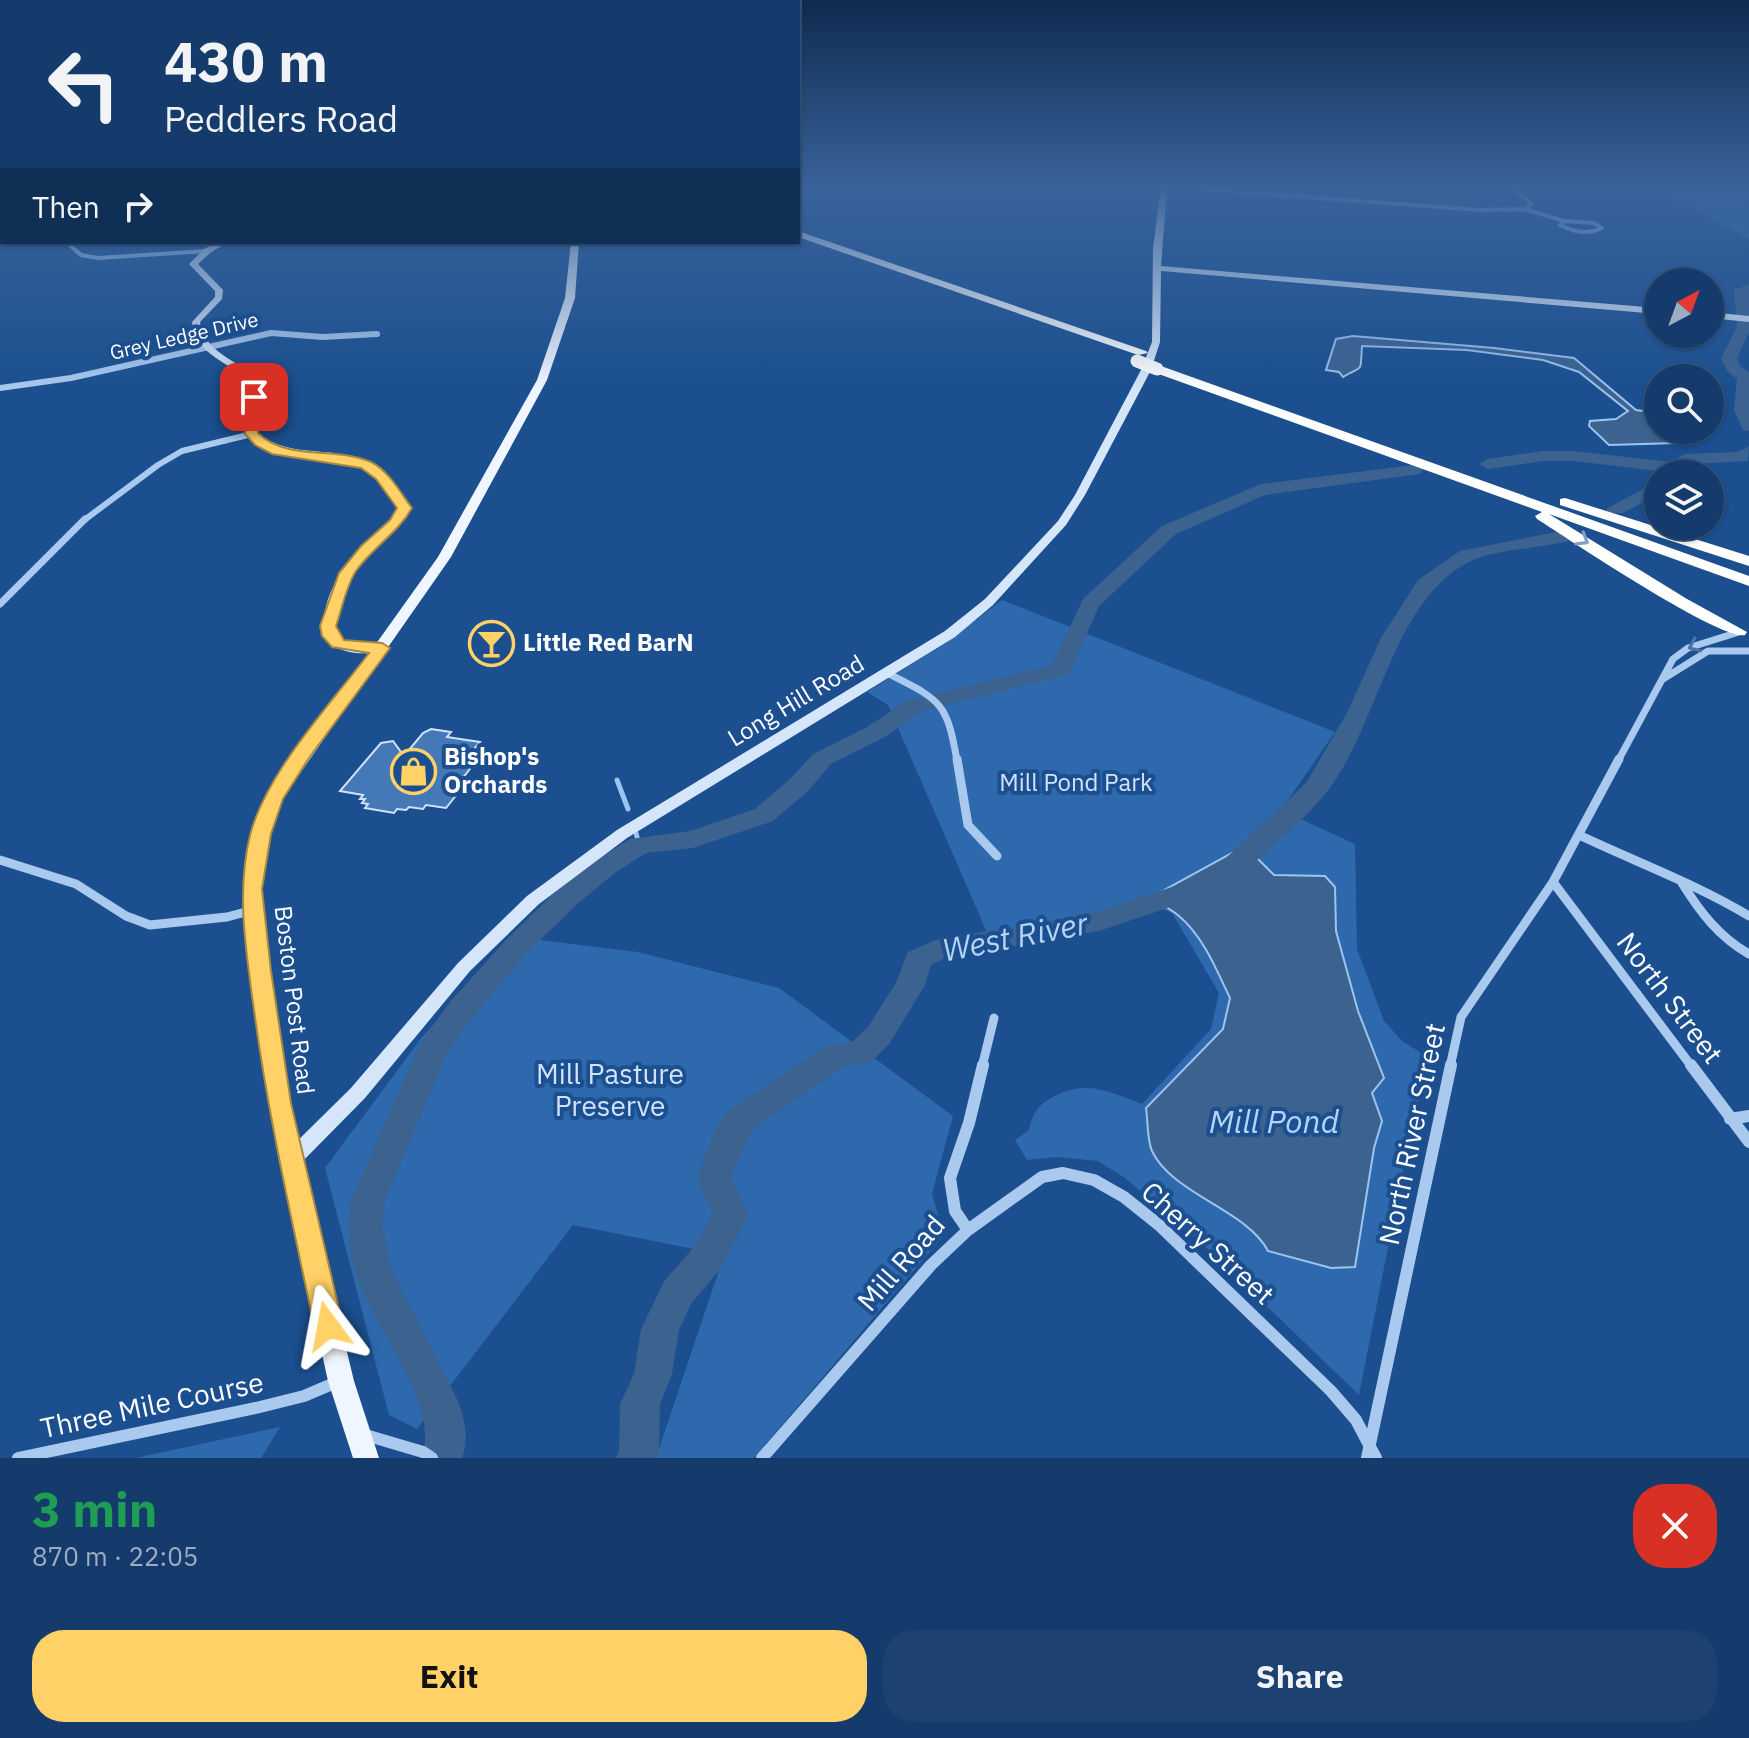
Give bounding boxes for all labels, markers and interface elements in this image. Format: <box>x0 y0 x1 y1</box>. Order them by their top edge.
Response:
text: 430 m <box>164 25 328 97</box>
icon: left <box>32 32 136 136</box>
text: Peddlers Road <box>164 95 398 142</box>
icon: right <box>116 184 160 228</box>
text: Then <box>32 187 100 226</box>
north arrow <box>1644 268 1724 348</box>
map controls <box>1644 268 1724 540</box>
street label: Grey Ledge Drive <box>107 305 261 366</box>
pin <box>220 363 288 431</box>
button: search <box>1644 364 1724 444</box>
icon: arrive <box>232 375 276 419</box>
button: layers <box>1644 460 1724 540</box>
one-way arrow <box>1574 530 1589 545</box>
bar icon: Little Red BarN <box>468 619 516 667</box>
place label: Little Red BarN <box>523 626 694 658</box>
one-way arrow <box>1687 637 1702 653</box>
street label: Long Hill Road <box>721 647 870 753</box>
place label: Bishop's Orchards <box>444 740 547 800</box>
shop icon: Bishop's Orchards <box>389 747 437 795</box>
park label: Mill Pond Park <box>999 766 1153 798</box>
water label: West River <box>938 901 1093 971</box>
street label: Boston Post Road <box>268 904 322 1096</box>
street label: North Street <box>1609 925 1732 1071</box>
street label: North River Street <box>1370 1020 1453 1248</box>
park label: Mill Pasture Preserve <box>536 1055 684 1124</box>
water label: Mill Pond <box>1209 1100 1340 1142</box>
street label: Cherry Street <box>1134 1173 1283 1312</box>
street label: Mill Road <box>849 1207 953 1319</box>
position arrow <box>286 1284 370 1368</box>
street label: Three Mile Course <box>37 1363 267 1446</box>
text: 3 min <box>32 1478 157 1540</box>
button: close <box>1633 1484 1717 1568</box>
text: 870 m · 22:05 <box>32 1539 198 1573</box>
button: Exit <box>32 1630 867 1722</box>
button: Share <box>883 1630 1717 1722</box>

